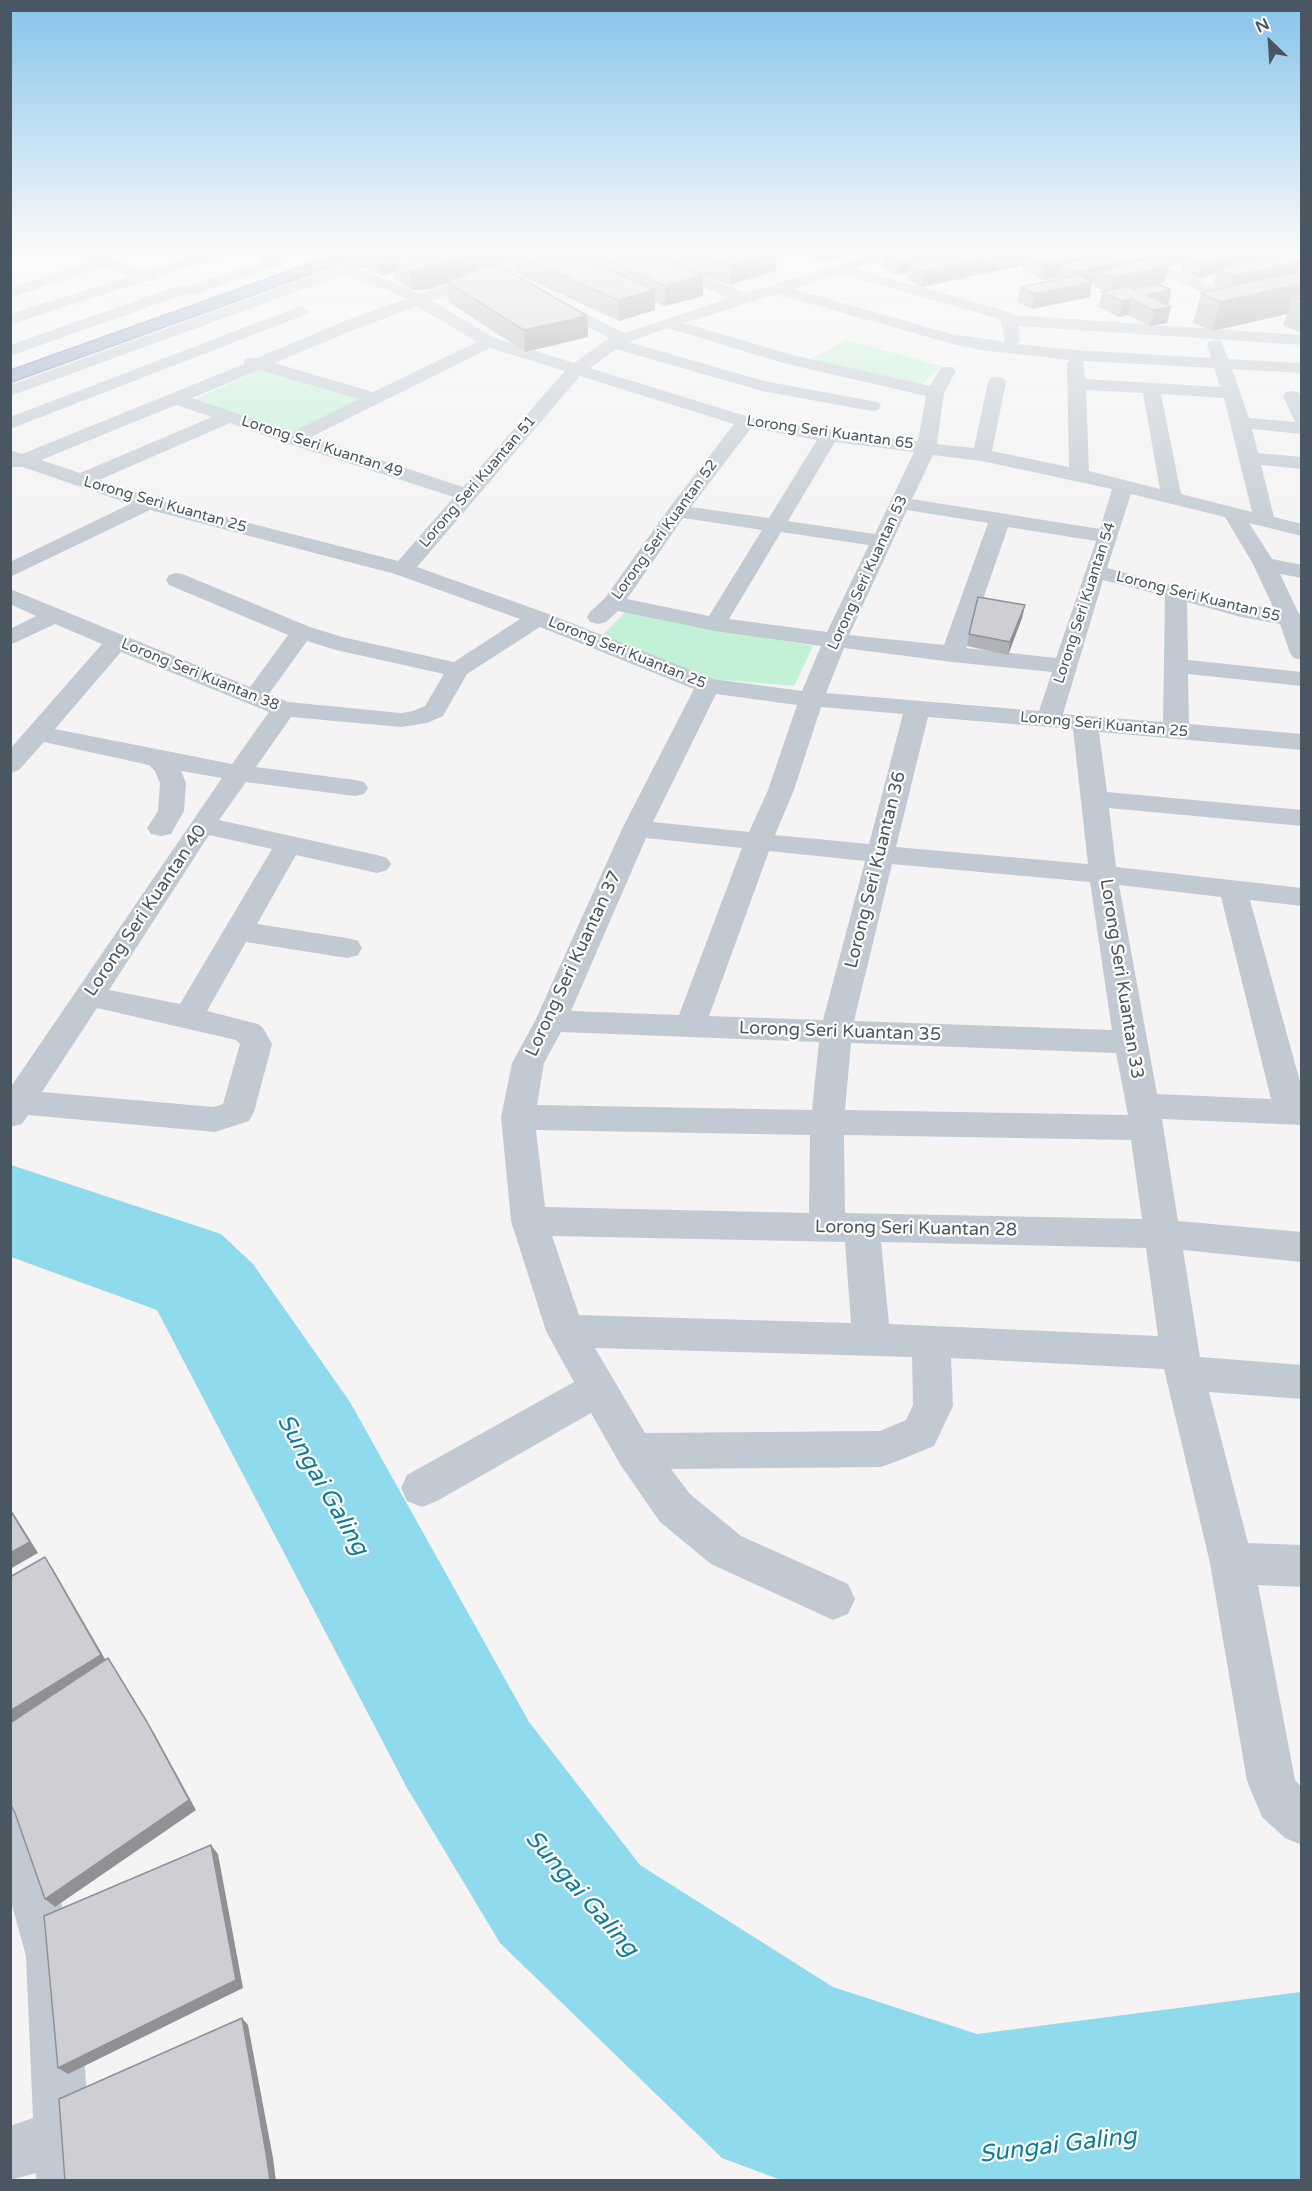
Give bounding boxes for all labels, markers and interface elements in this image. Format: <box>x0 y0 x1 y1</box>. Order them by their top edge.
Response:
north arrow <box>1240 12 1300 72</box>
text: N <box>1252 14 1272 37</box>
street label: Lorong Seri Kuantan 49 <box>239 412 405 482</box>
street label: Lorong Seri Kuantan 51 <box>416 412 540 552</box>
street label: Lorong Seri Kuantan 65 <box>745 412 915 454</box>
street label: Lorong Seri Kuantan 52 <box>608 457 722 603</box>
street label: Lorong Seri Kuantan 25 <box>81 473 249 537</box>
street label: Lorong Seri Kuantan 53 <box>824 493 912 653</box>
street label: Lorong Seri Kuantan 54 <box>1050 520 1120 686</box>
street label: Lorong Seri Kuantan 55 <box>1114 568 1282 626</box>
street label: Lorong Seri Kuantan 25 <box>545 613 709 693</box>
street label: Lorong Seri Kuantan 38 <box>118 635 282 715</box>
street label: Lorong Seri Kuantan 25 <box>1019 709 1189 741</box>
street label: Lorong Seri Kuantan 36 <box>841 769 911 971</box>
street label: Lorong Seri Kuantan 40 <box>80 821 212 1001</box>
street label: Lorong Seri Kuantan 37 <box>521 868 627 1060</box>
street label: Lorong Seri Kuantan 33 <box>1095 877 1147 1081</box>
street label: Lorong Seri Kuantan 35 <box>739 1018 941 1046</box>
street label: Lorong Seri Kuantan 28 <box>815 1216 1017 1242</box>
water label: Sungai Galing <box>270 1409 374 1561</box>
water label: Sungai Galing <box>518 1825 644 1963</box>
water label: Sungai Galing <box>978 2122 1138 2170</box>

